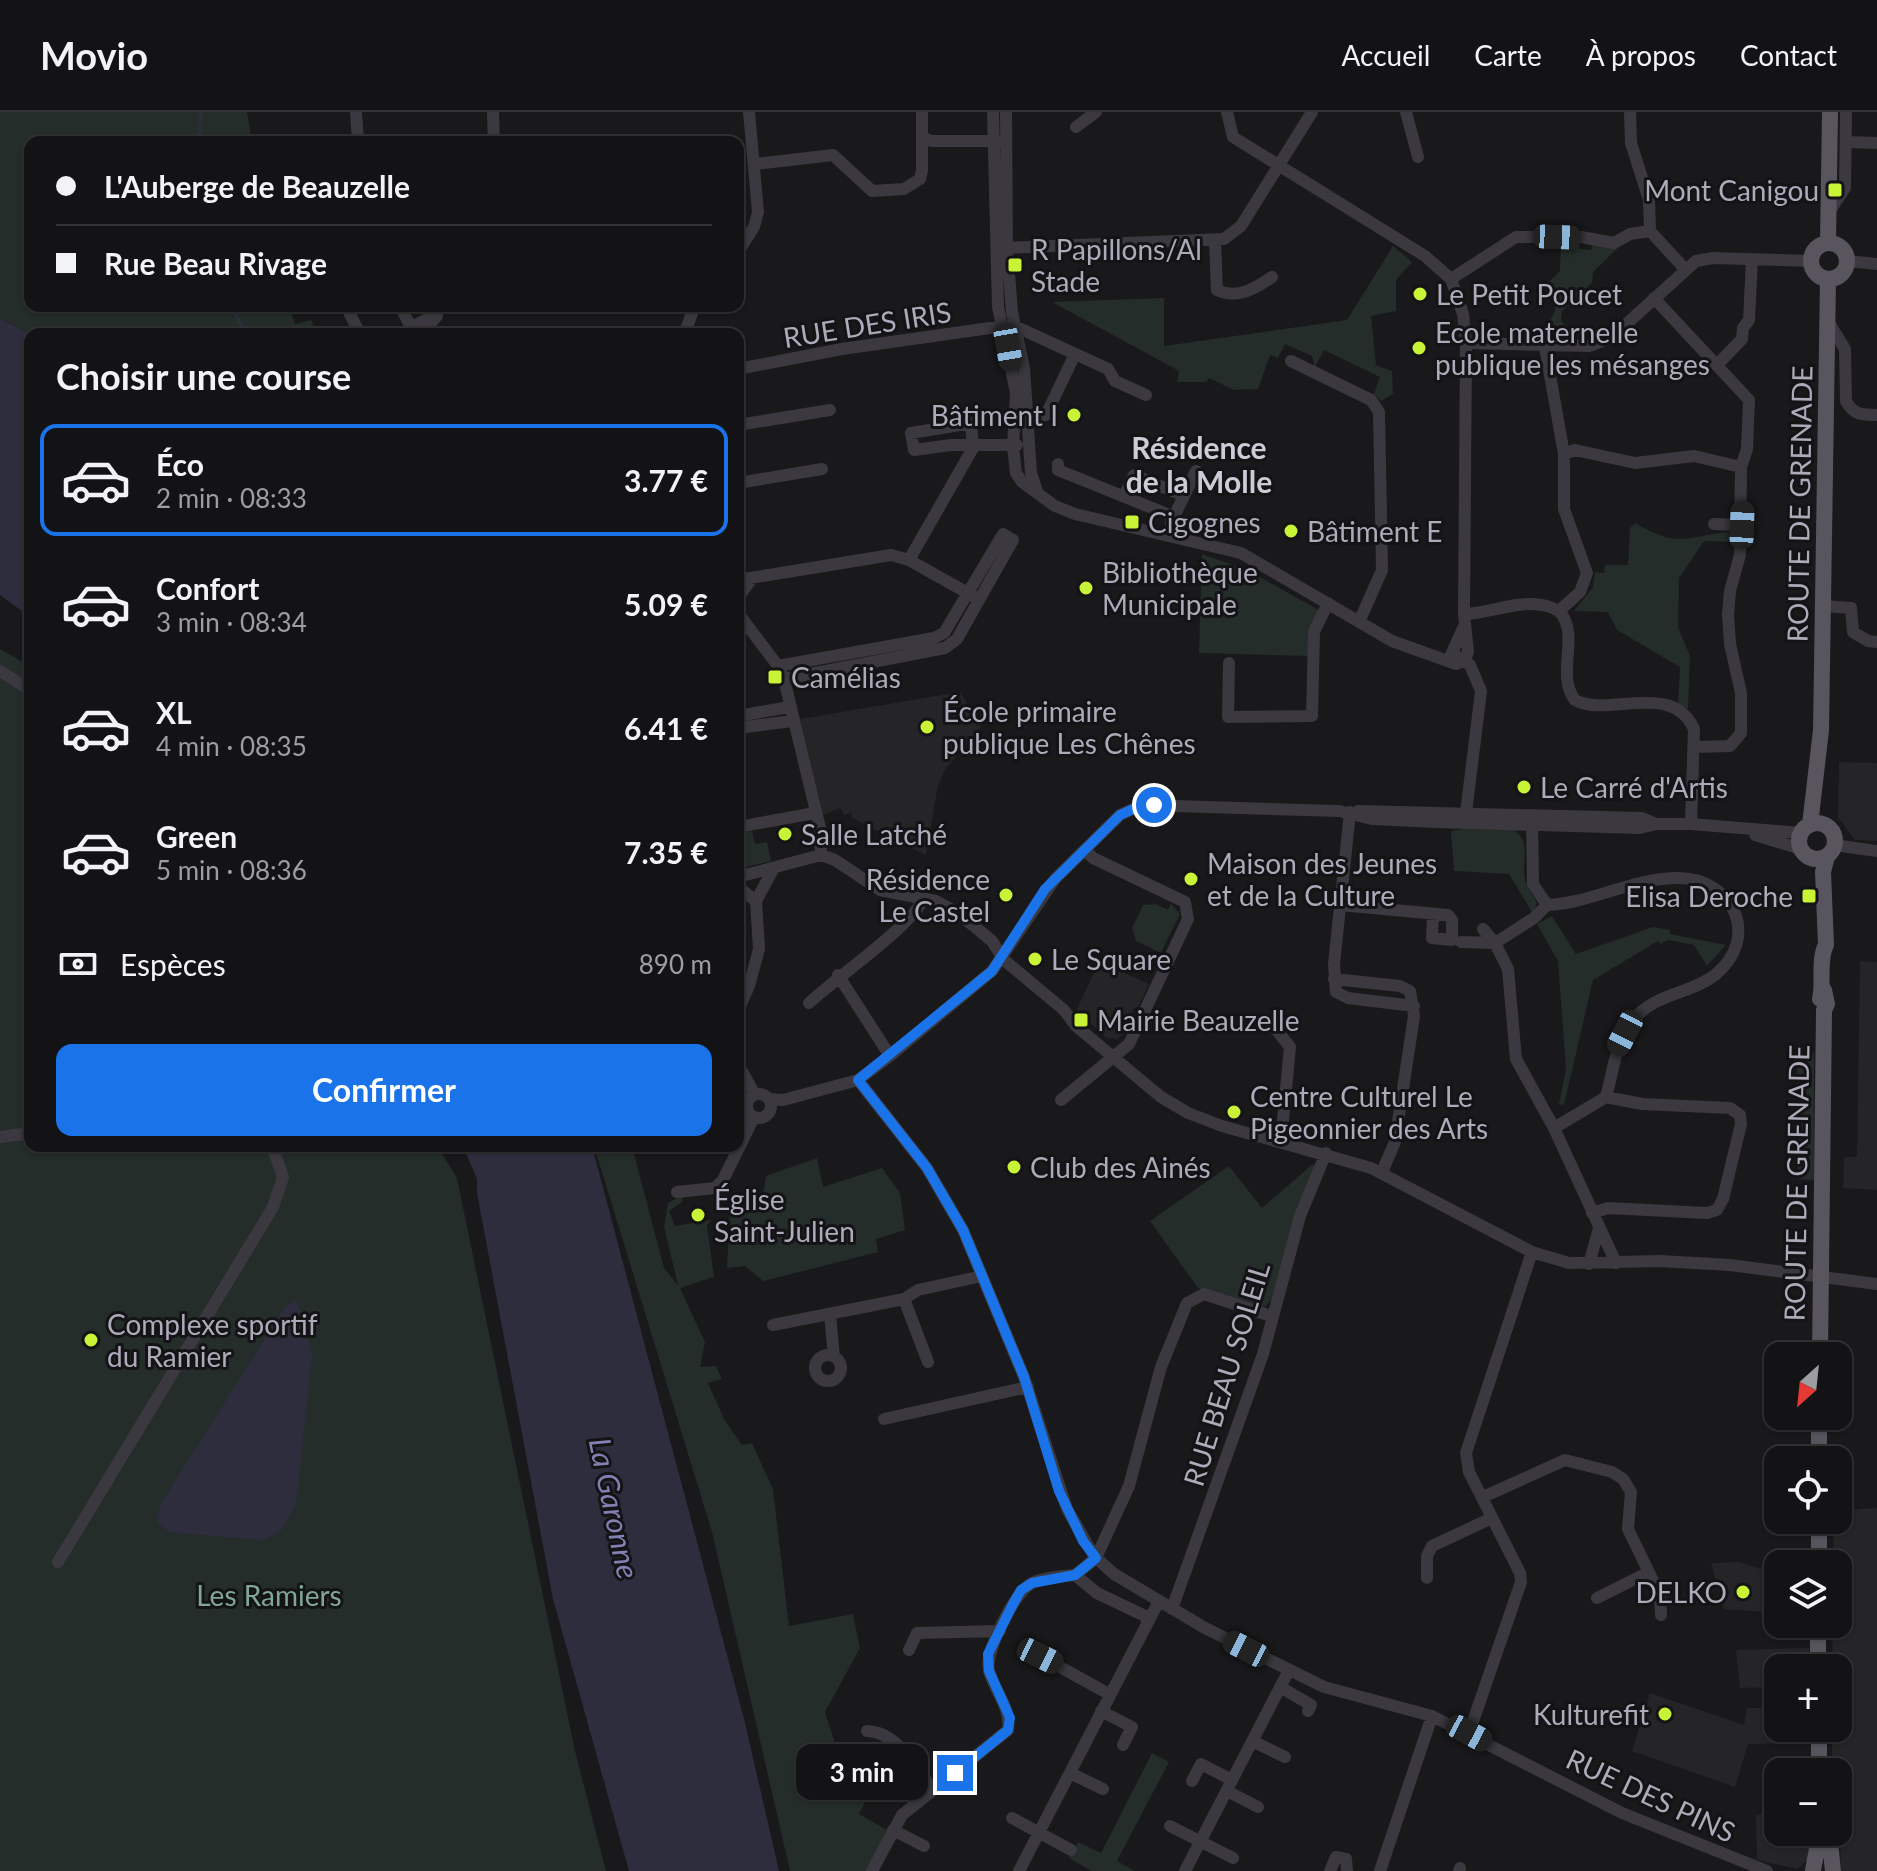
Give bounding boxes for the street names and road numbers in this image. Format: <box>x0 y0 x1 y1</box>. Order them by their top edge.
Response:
street label: RUE DES IRIS <box>781 294 953 354</box>
street label: ROUTE DE GRENADE <box>1780 365 1818 643</box>
street label: ROUTE DE GRENADE <box>1777 1044 1815 1322</box>
street label: RUE BEAU SOLEIL <box>1176 1258 1276 1490</box>
street label: RUE DES PINS <box>1561 1741 1741 1849</box>

